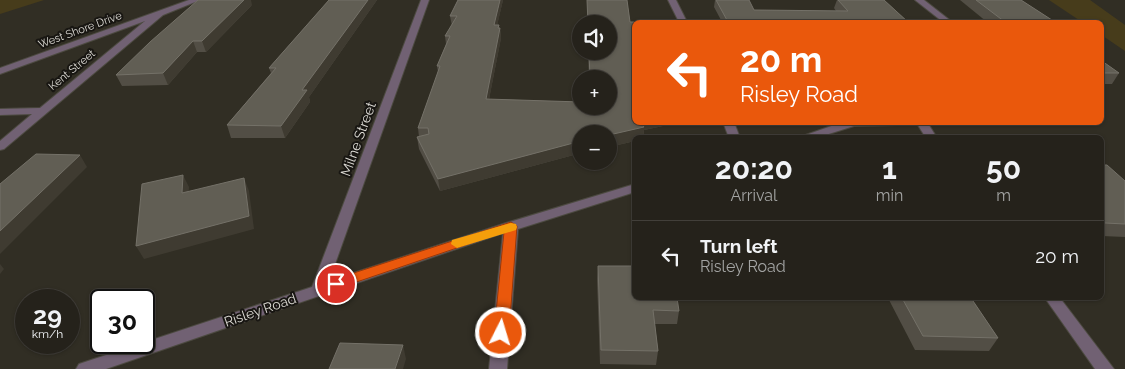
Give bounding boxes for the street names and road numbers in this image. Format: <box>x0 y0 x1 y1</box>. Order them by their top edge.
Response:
street label: West Shore Drive <box>36 9 124 51</box>
street label: Kent Street <box>46 47 98 93</box>
street label: Milne Street <box>337 99 379 178</box>
street label: Risley Road <box>222 290 298 330</box>

